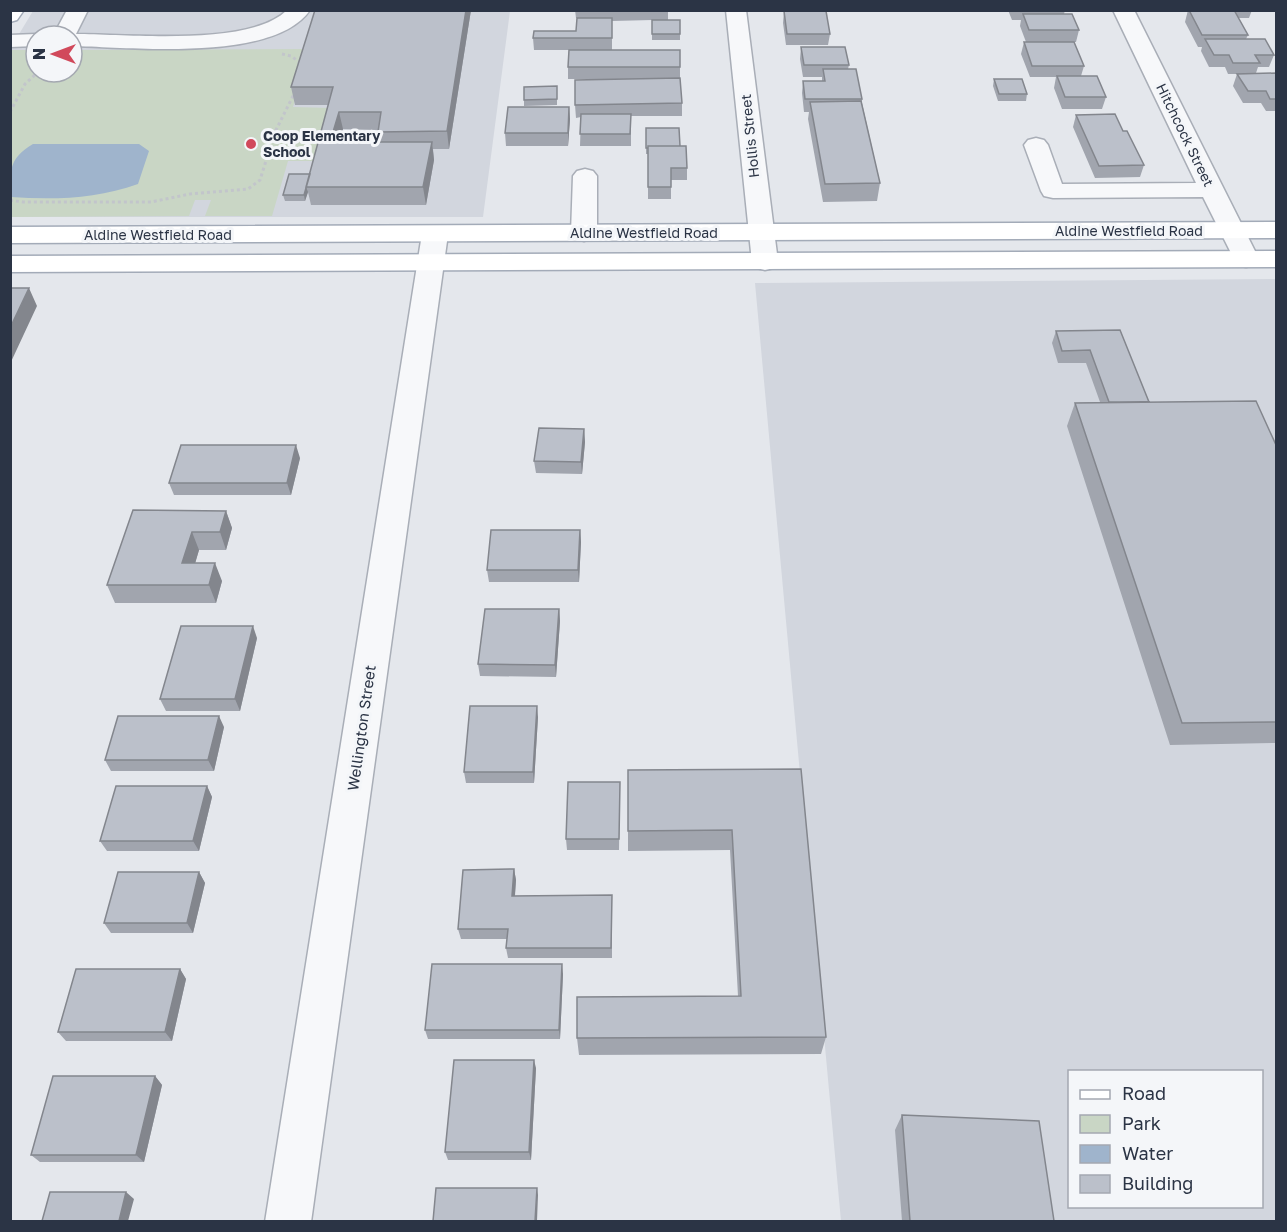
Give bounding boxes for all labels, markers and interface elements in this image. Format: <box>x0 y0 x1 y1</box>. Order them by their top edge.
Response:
north arrow <box>24 24 84 84</box>
text: N <box>29 48 49 60</box>
street label: Hitchcock Street <box>1153 80 1218 189</box>
street label: Hollis Street <box>737 93 762 179</box>
place label: Coop Elementary School <box>263 127 381 160</box>
marker: Coop Elementary School <box>244 137 258 151</box>
street label: Aldine Westfield Road <box>1055 222 1203 239</box>
street label: Aldine Westfield Road <box>570 224 718 241</box>
street label: Aldine Westfield Road <box>84 226 232 243</box>
street label: Wellington Street <box>343 664 379 792</box>
legend <box>1068 1070 1263 1208</box>
text: Road <box>1122 1082 1166 1104</box>
text: Park <box>1122 1112 1161 1134</box>
text: Water <box>1122 1142 1173 1164</box>
text: Building <box>1122 1172 1193 1194</box>

